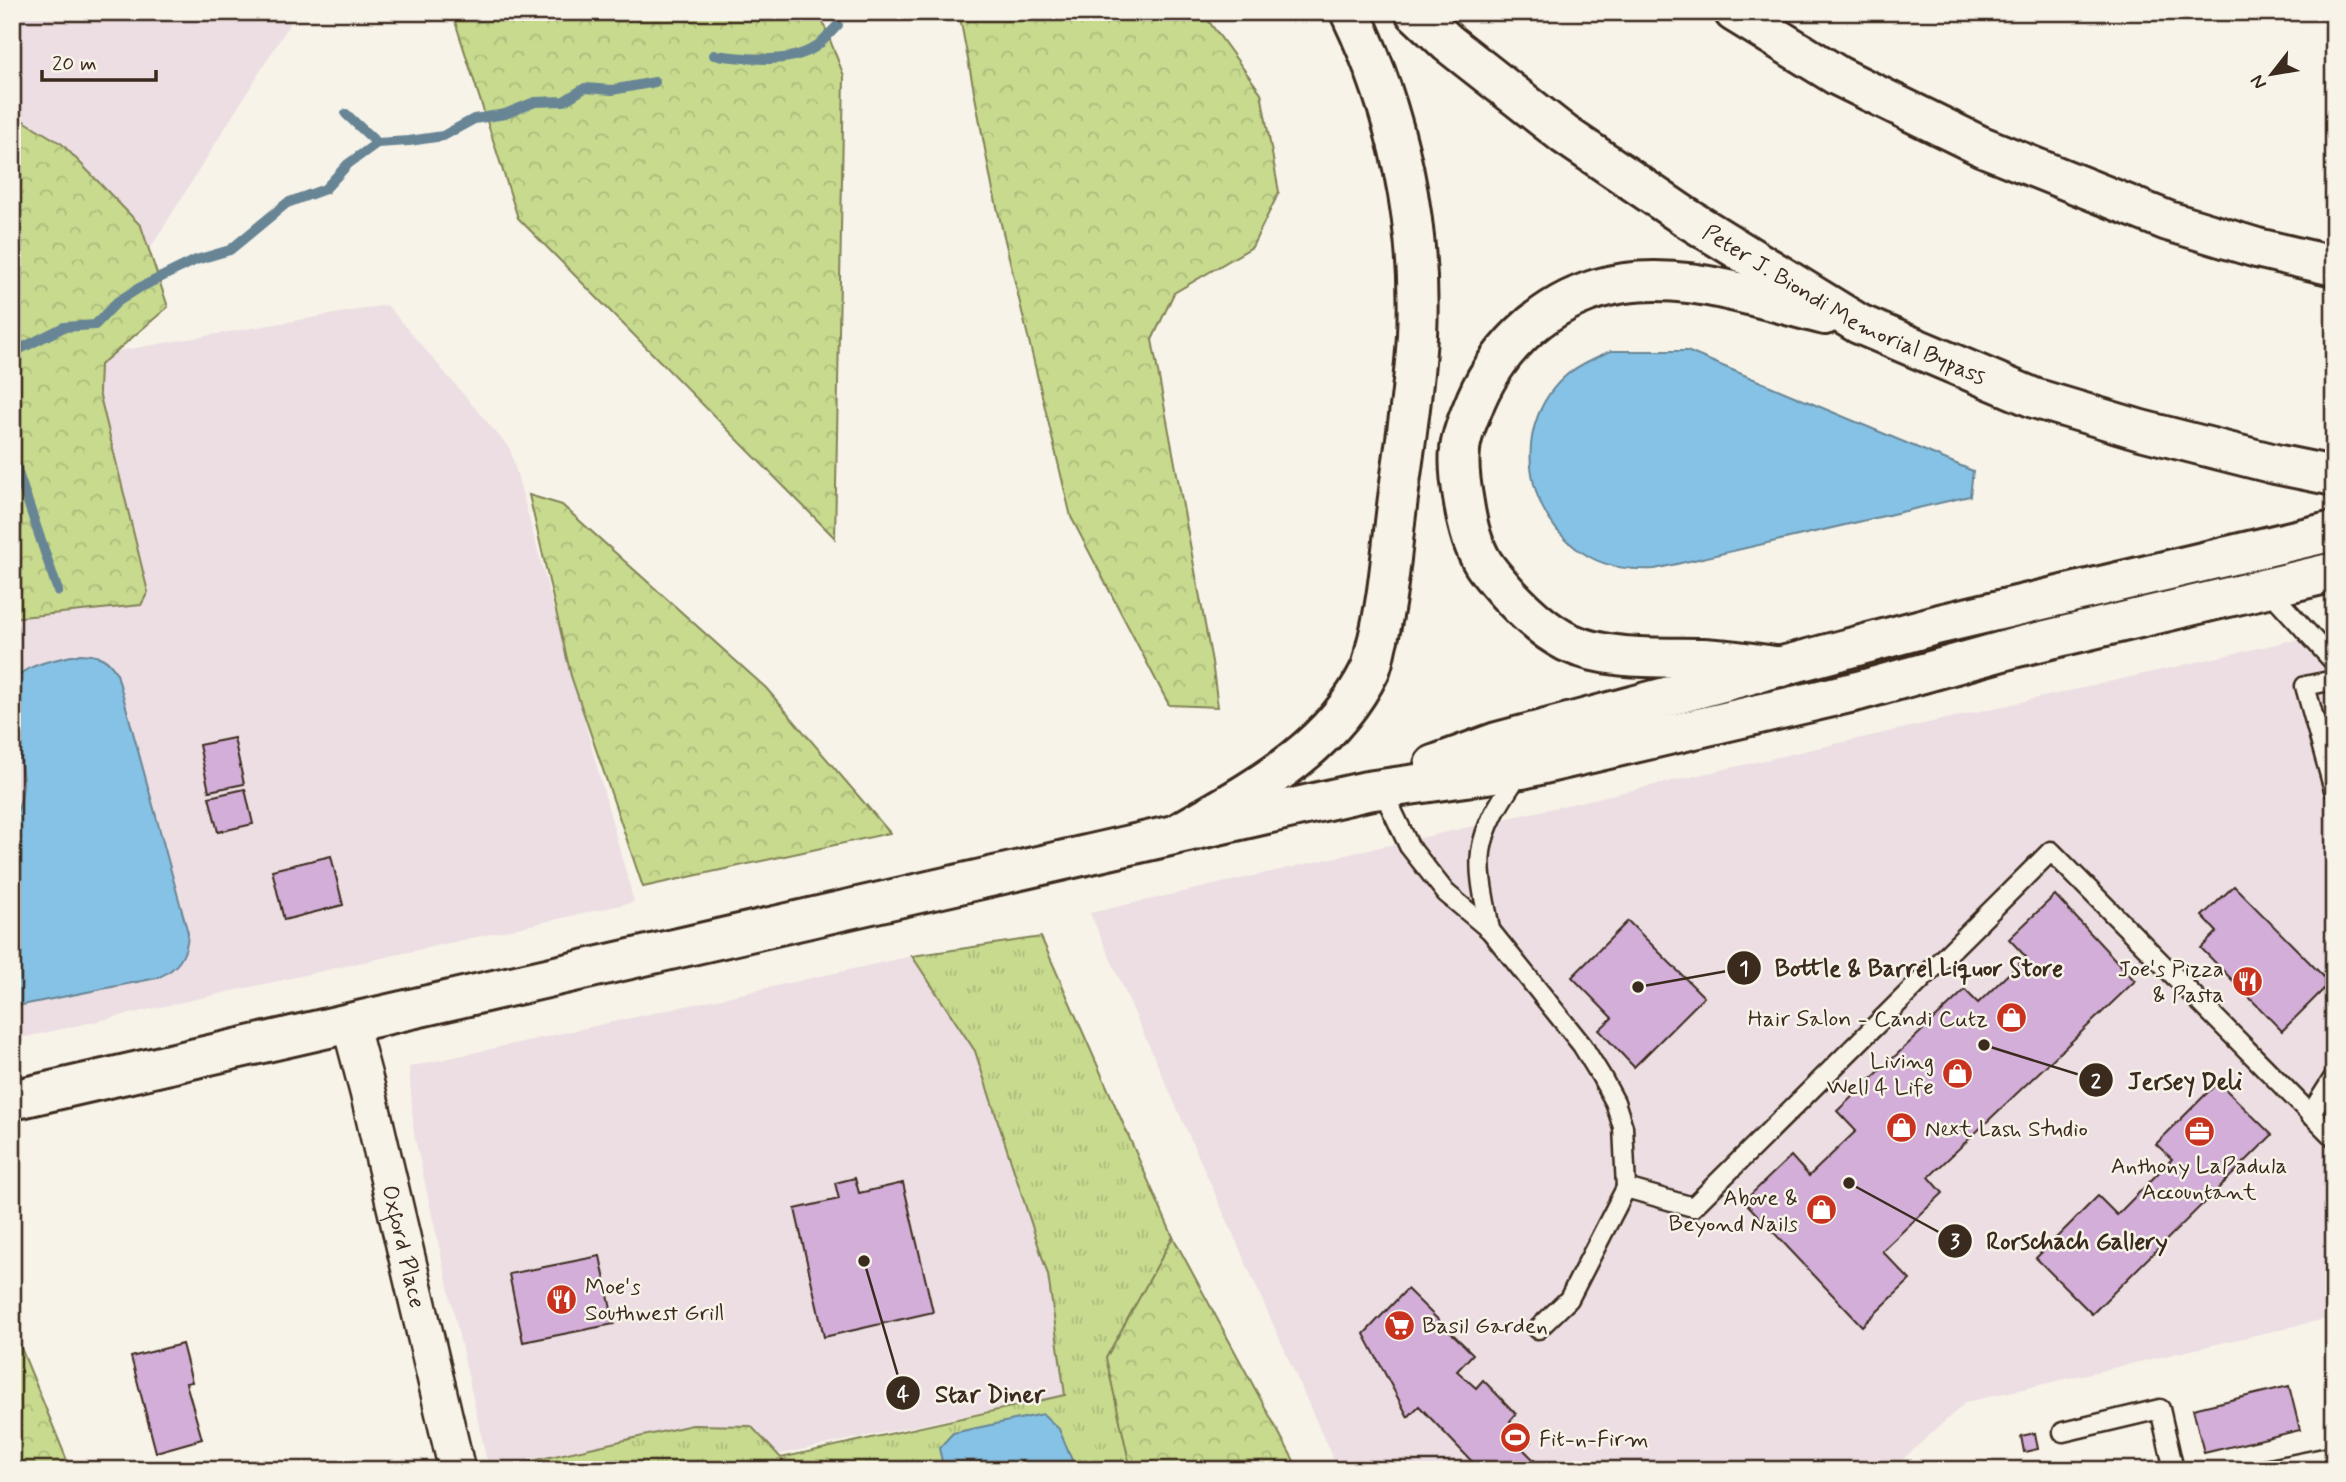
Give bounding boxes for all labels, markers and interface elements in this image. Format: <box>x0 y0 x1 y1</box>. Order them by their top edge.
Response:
scale bar <box>42 38 156 82</box>
north arrow <box>2238 38 2308 108</box>
text: 20 m <box>52 50 97 78</box>
text: N <box>2245 70 2273 94</box>
street label: Peter J. Biondi Memorial Bypass <box>1697 218 1990 393</box>
callout: Bottle & Barrel Liquor Store <box>1726 945 2077 990</box>
text: Bottle & Barrel Liquor Store <box>1775 954 2063 985</box>
text: 1 <box>1739 955 1749 983</box>
place label: Joe's Pizza & Pasta <box>2118 955 2224 1011</box>
restaurant icon: Joe's Pizza & Pasta <box>2230 964 2264 998</box>
shop icon: Hair Salon - Candi Cutz <box>1994 1001 2028 1035</box>
place label: Hair Salon - Candi Cutz <box>1748 1005 1988 1035</box>
place label: Living Well 4 Life <box>1827 1047 1934 1103</box>
shop icon: Living Well 4 Life <box>1940 1056 1974 1090</box>
callout: Jersey Deli <box>2078 1058 2256 1103</box>
text: Jersey Deli <box>2128 1067 2242 1098</box>
text: 2 <box>2091 1068 2102 1096</box>
shop icon: Next Lash Studio <box>1885 1111 1919 1145</box>
office icon: Anthony LaPadula Accountant <box>2182 1114 2216 1148</box>
place label: Next Lash Studio <box>1925 1115 2088 1145</box>
place label: Anthony LaPadula Accountant <box>2111 1152 2287 1208</box>
street label: Oxford Place <box>373 1182 431 1312</box>
place label: Above & Beyond Nails <box>1669 1184 1798 1240</box>
shop icon: Above & Beyond Nails <box>1804 1193 1838 1227</box>
callout: Rorschach Gallery <box>1937 1218 2181 1263</box>
text: Rorschach Gallery <box>1986 1227 2168 1258</box>
text: 3 <box>1950 1228 1960 1256</box>
place label: Moe's Southwest Grill <box>585 1273 725 1329</box>
restaurant icon: Moe's Southwest Grill <box>545 1282 579 1316</box>
supermarket icon: Basil Garden <box>1382 1308 1416 1342</box>
place label: Basil Garden <box>1422 1312 1548 1342</box>
callout: Star Diner <box>886 1371 1058 1416</box>
text: Star Diner <box>935 1380 1046 1411</box>
text: 4 <box>897 1381 910 1409</box>
sports icon: Fit-n-Firm <box>1499 1421 1533 1455</box>
place label: Fit-n-Firm <box>1539 1425 1649 1455</box>

